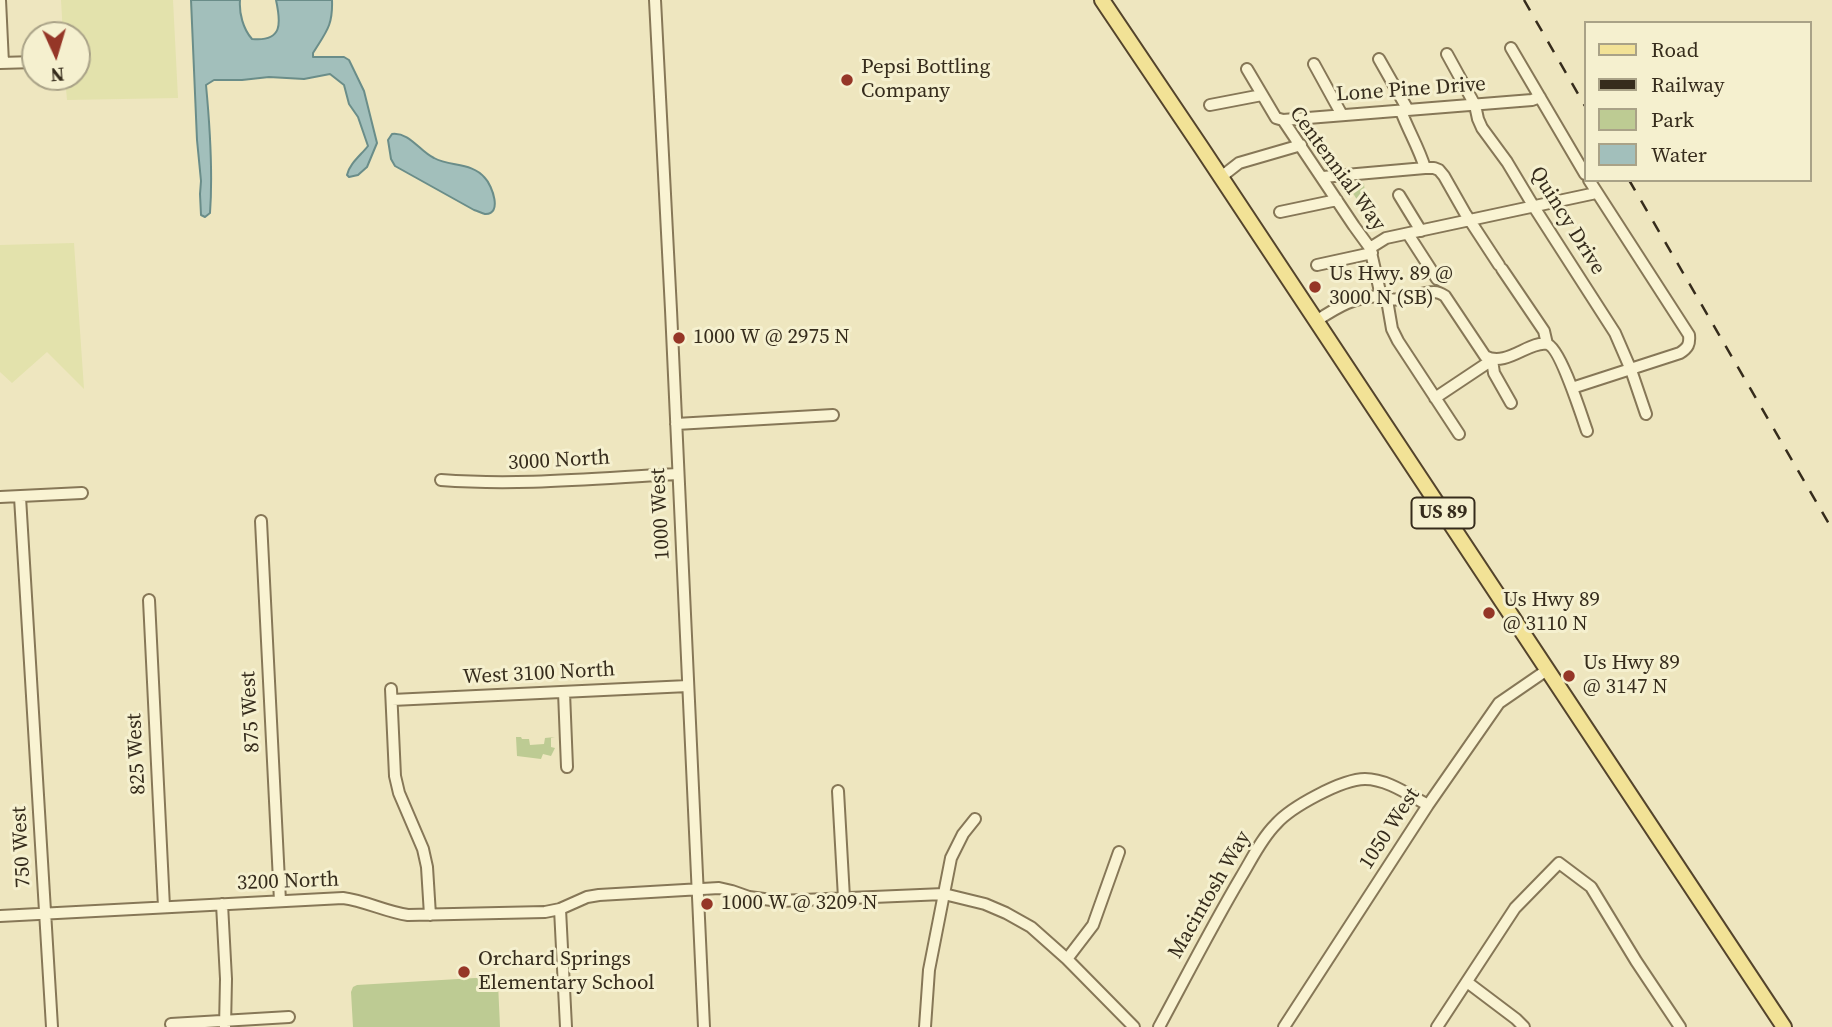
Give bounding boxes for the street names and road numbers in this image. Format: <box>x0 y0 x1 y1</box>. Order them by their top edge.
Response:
street label: Lone Pine Drive <box>1335 72 1487 108</box>
street label: Centennial Way <box>1283 102 1391 236</box>
street label: Quincy Drive <box>1524 162 1610 280</box>
street label: 3000 North <box>507 446 611 476</box>
street label: 1000 West <box>646 467 676 561</box>
road number: US 89 <box>1412 498 1474 528</box>
street label: West 3100 North <box>462 657 616 691</box>
street label: 875 West <box>236 671 266 753</box>
street label: 825 West <box>122 713 152 795</box>
street label: 1050 West <box>1354 783 1426 875</box>
street label: 750 West <box>7 806 37 888</box>
street label: Macintosh Way <box>1163 827 1257 963</box>
street label: 3200 North <box>236 868 340 896</box>

